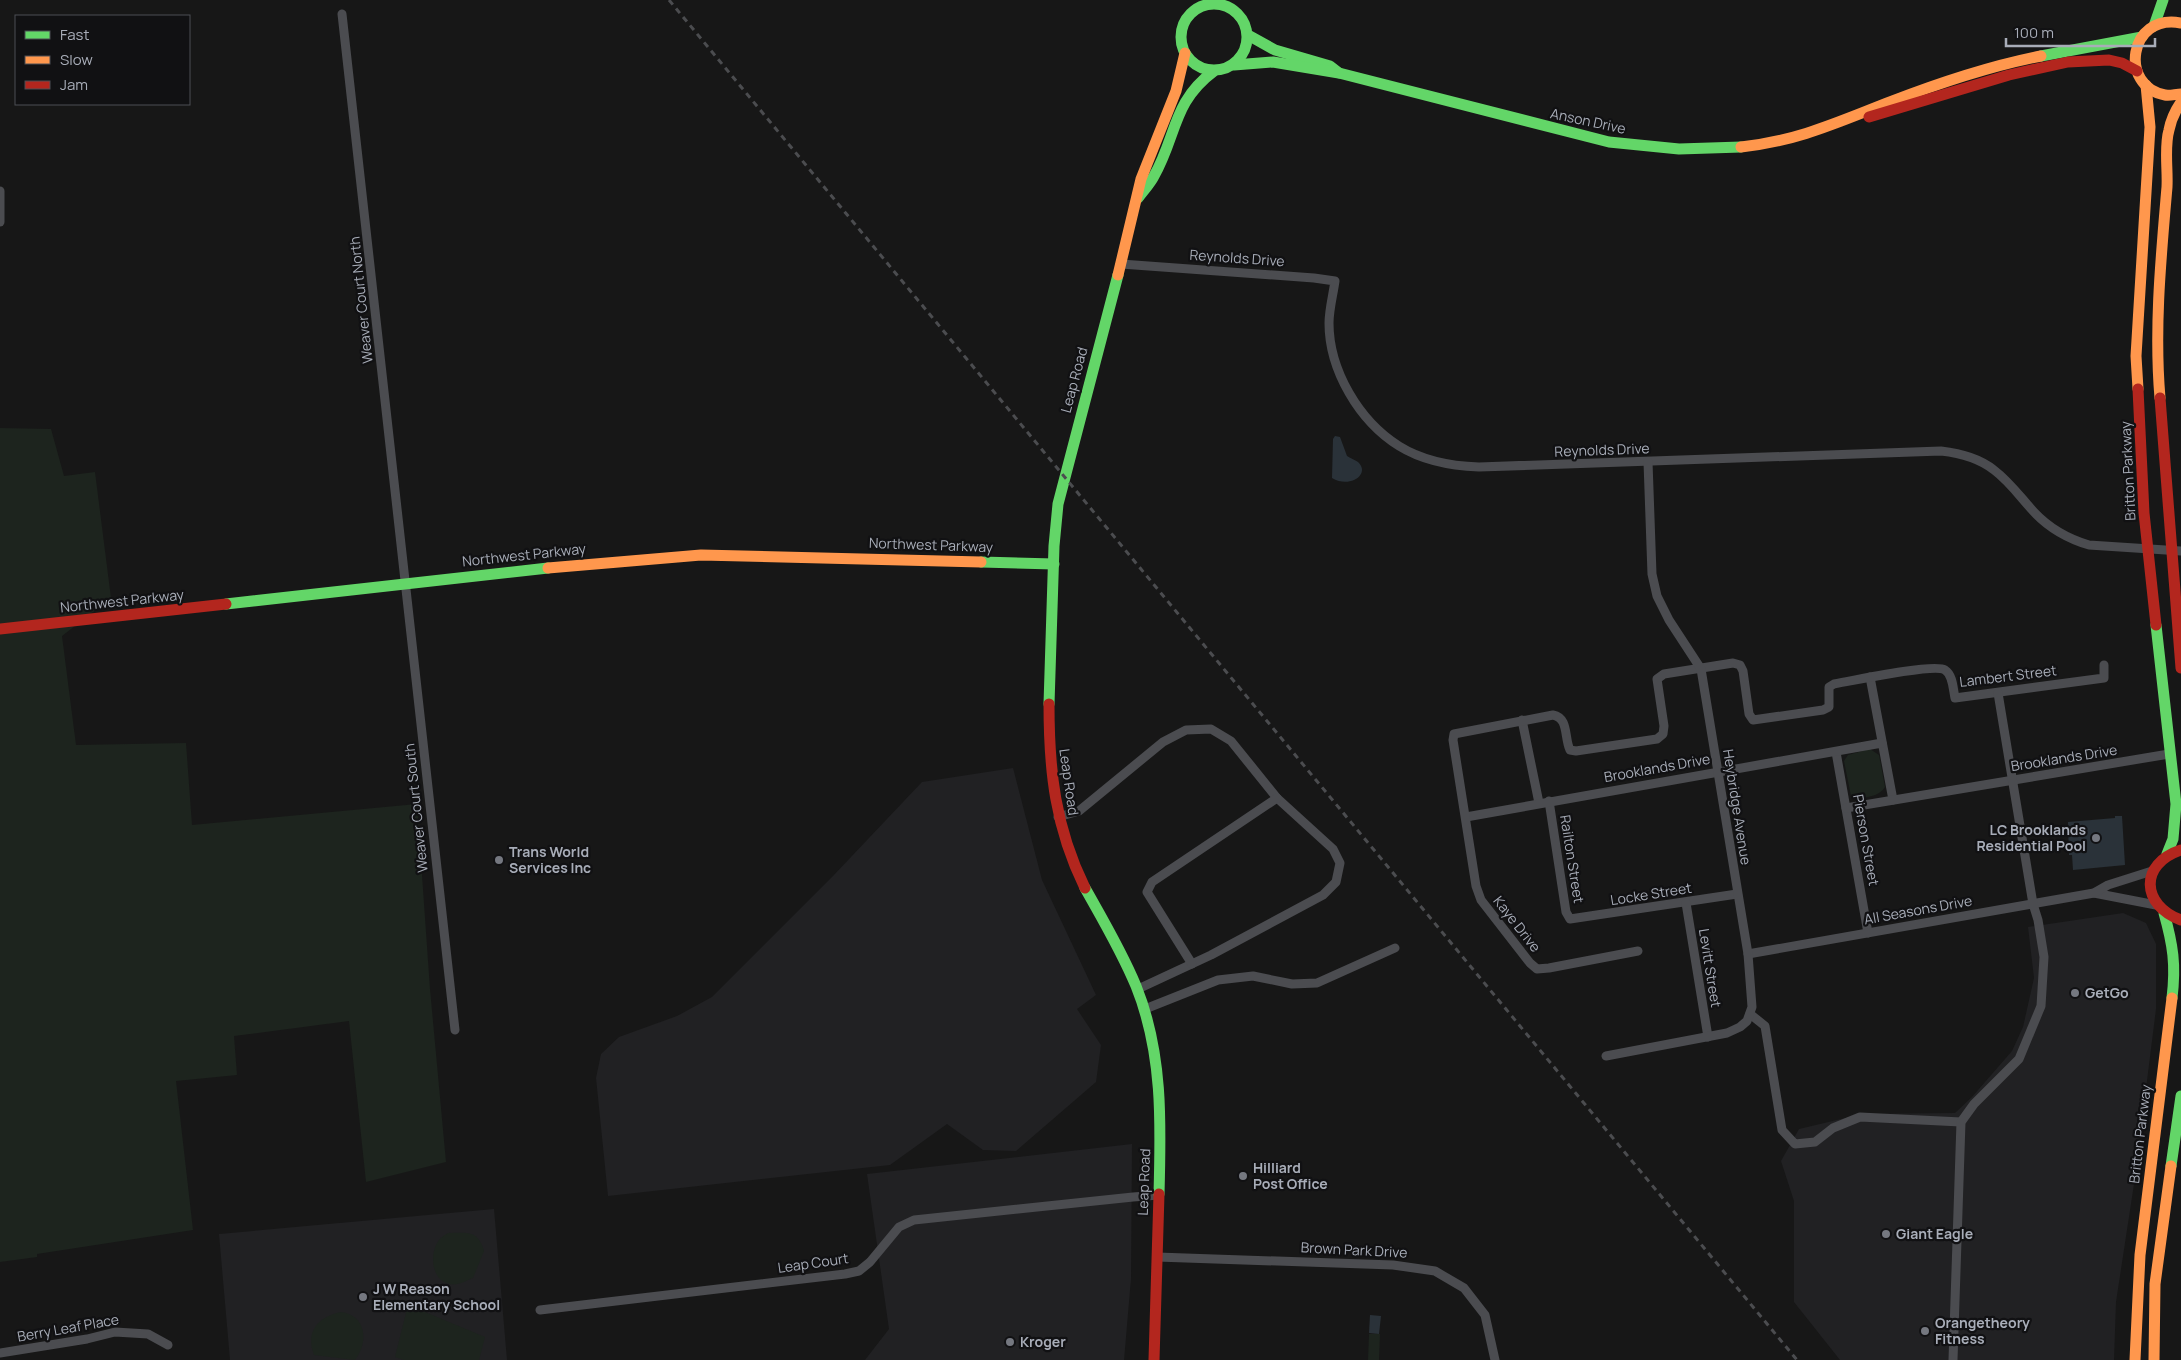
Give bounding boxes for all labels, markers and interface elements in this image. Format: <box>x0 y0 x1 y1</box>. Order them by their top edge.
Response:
legend <box>15 15 190 105</box>
scale bar <box>2006 15 2155 47</box>
text: 100 m <box>2014 22 2054 43</box>
text: Fast <box>60 24 89 45</box>
text: Slow <box>60 49 93 70</box>
text: Jam <box>60 74 88 95</box>
street label: Anson Drive <box>1549 103 1628 138</box>
street label: Weaver Court North <box>344 236 377 364</box>
street label: Reynolds Drive <box>1189 245 1285 270</box>
street label: Leap Road <box>1056 345 1091 415</box>
street label: Britton Parkway <box>2115 420 2140 521</box>
street label: Reynolds Drive <box>1554 438 1650 461</box>
street label: Northwest Parkway <box>869 533 994 556</box>
street label: Northwest Parkway <box>461 538 587 570</box>
street label: Northwest Parkway <box>59 584 185 616</box>
street label: Lambert Street <box>1958 660 2058 691</box>
street label: Brooklands Drive <box>2009 740 2118 775</box>
street label: Weaver Court South <box>399 742 432 874</box>
street label: Leap Road <box>1055 747 1084 817</box>
street label: Heybridge Avenue <box>1719 748 1756 866</box>
street label: Brooklands Drive <box>1602 749 1711 786</box>
street label: Pierson Street <box>1849 793 1884 888</box>
street label: Railton Street <box>1556 813 1589 905</box>
place label: LC Brooklands Residential Pool <box>1976 820 2086 855</box>
marker: LC Brooklands Residential Pool <box>2090 832 2102 844</box>
place label: Trans World Services Inc <box>509 842 591 877</box>
marker: Trans World Services Inc <box>493 854 505 866</box>
street label: Locke Street <box>1609 878 1693 909</box>
street label: All Seasons Drive <box>1862 891 1973 928</box>
street label: Kaye Drive <box>1489 892 1545 956</box>
street label: Levitt Street <box>1695 927 1726 1009</box>
place label: GetGo <box>2085 983 2129 1002</box>
marker: GetGo <box>2069 987 2081 999</box>
street label: Britton Parkway <box>2124 1083 2155 1185</box>
street label: Leap Road <box>1133 1148 1154 1216</box>
place label: Hilliard Post Office <box>1253 1158 1328 1193</box>
marker: Hilliard Post Office <box>1237 1170 1249 1182</box>
place label: Giant Eagle <box>1896 1224 1973 1243</box>
marker: Giant Eagle <box>1880 1228 1892 1240</box>
street label: Brown Park Drive <box>1300 1237 1408 1262</box>
street label: Leap Court <box>776 1248 850 1277</box>
place label: J W Reason Elementary School <box>373 1279 500 1314</box>
marker: J W Reason Elementary School <box>357 1291 369 1303</box>
street label: Berry Leaf Place <box>16 1309 120 1346</box>
place label: Orangetheory Fitness <box>1935 1313 2030 1348</box>
marker: Orangetheory Fitness <box>1919 1325 1931 1337</box>
place label: Kroger <box>1020 1332 1066 1351</box>
marker: Kroger <box>1004 1336 1016 1348</box>

